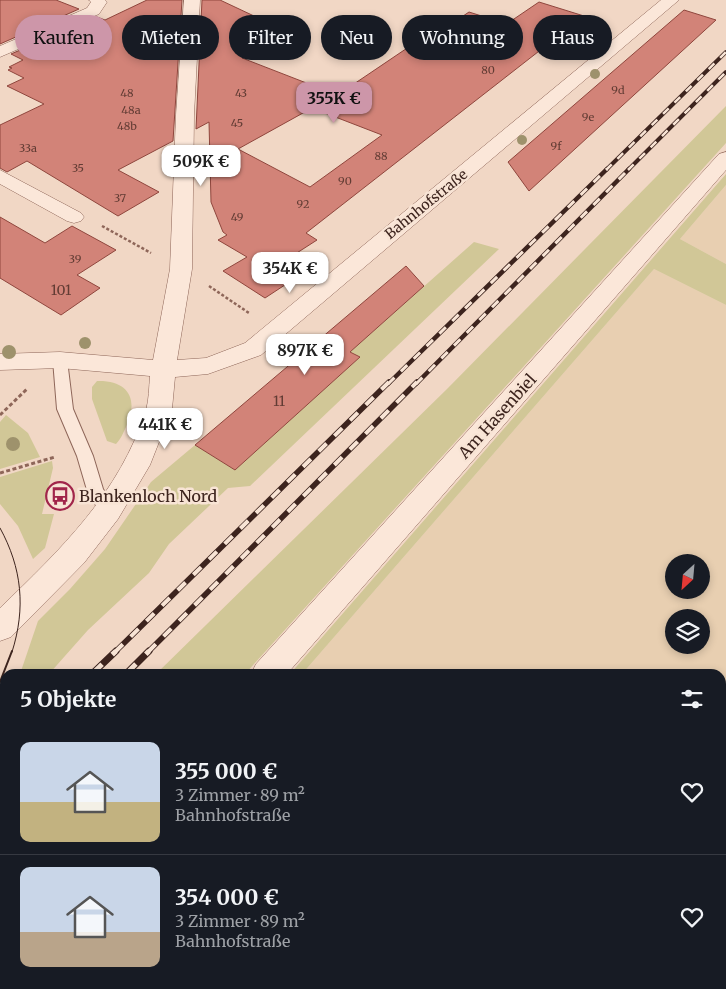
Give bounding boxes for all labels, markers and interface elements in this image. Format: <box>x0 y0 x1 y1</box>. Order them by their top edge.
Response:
chip: Kaufen <box>15 15 112 60</box>
chip: Mieten <box>122 15 219 60</box>
chip: Filter <box>229 15 311 60</box>
chip: Neu <box>321 15 392 60</box>
chip: Wohnung <box>402 15 523 60</box>
chip: Haus <box>533 15 612 60</box>
house number: 80 <box>481 63 495 77</box>
pin: 355K € <box>293 82 375 124</box>
house number: 9d <box>611 83 625 97</box>
house number: 48 <box>120 86 134 100</box>
house number: 43 <box>235 86 247 100</box>
text: 355K € <box>307 88 361 108</box>
house number: 48a <box>121 103 141 117</box>
house number: 9e <box>582 110 594 124</box>
house number: 45 <box>231 116 243 130</box>
house number: 48b <box>117 119 137 133</box>
house number: 9f <box>551 139 562 153</box>
house number: 33a <box>19 141 37 155</box>
pin: 509K € <box>160 144 242 187</box>
house number: 88 <box>374 149 388 163</box>
text: 509K € <box>173 151 229 171</box>
house number: 35 <box>72 161 84 175</box>
street label: Bahnhofstraße <box>381 165 471 243</box>
house number: 90 <box>338 174 352 188</box>
house number: 37 <box>114 191 126 205</box>
house number: 92 <box>297 197 309 211</box>
house number: 49 <box>231 210 244 224</box>
house number: 39 <box>69 252 82 266</box>
pin: 354K € <box>249 252 331 294</box>
text: 354K € <box>262 258 318 278</box>
house number: 101 <box>51 281 71 299</box>
pin: 897K € <box>264 334 346 376</box>
text: 897K € <box>277 340 333 360</box>
street label: Am Hasenbiel <box>453 370 540 463</box>
house number: 11 <box>273 392 285 410</box>
pin: 441K € <box>124 408 206 450</box>
text: 441K € <box>138 414 192 434</box>
bus stop icon: Blankenloch Nord <box>45 481 75 511</box>
place label: Blankenloch Nord <box>79 486 218 506</box>
north arrow <box>665 554 710 599</box>
map controls <box>665 554 710 654</box>
button: layers <box>665 609 710 654</box>
icon: filters <box>678 685 706 713</box>
text: 5 Objekte <box>20 686 116 713</box>
text: 355 000 € <box>175 758 277 785</box>
icon: home <box>60 762 120 822</box>
icon: heart <box>678 778 706 806</box>
text: 3 Zimmer · 89 m² <box>175 785 305 805</box>
text: Bahnhofstraße <box>175 805 290 825</box>
text: 354 000 € <box>175 884 279 911</box>
icon: home <box>60 887 120 947</box>
icon: heart <box>678 903 706 931</box>
text: 3 Zimmer · 89 m² <box>175 911 305 931</box>
text: Bahnhofstraße <box>175 931 290 951</box>

